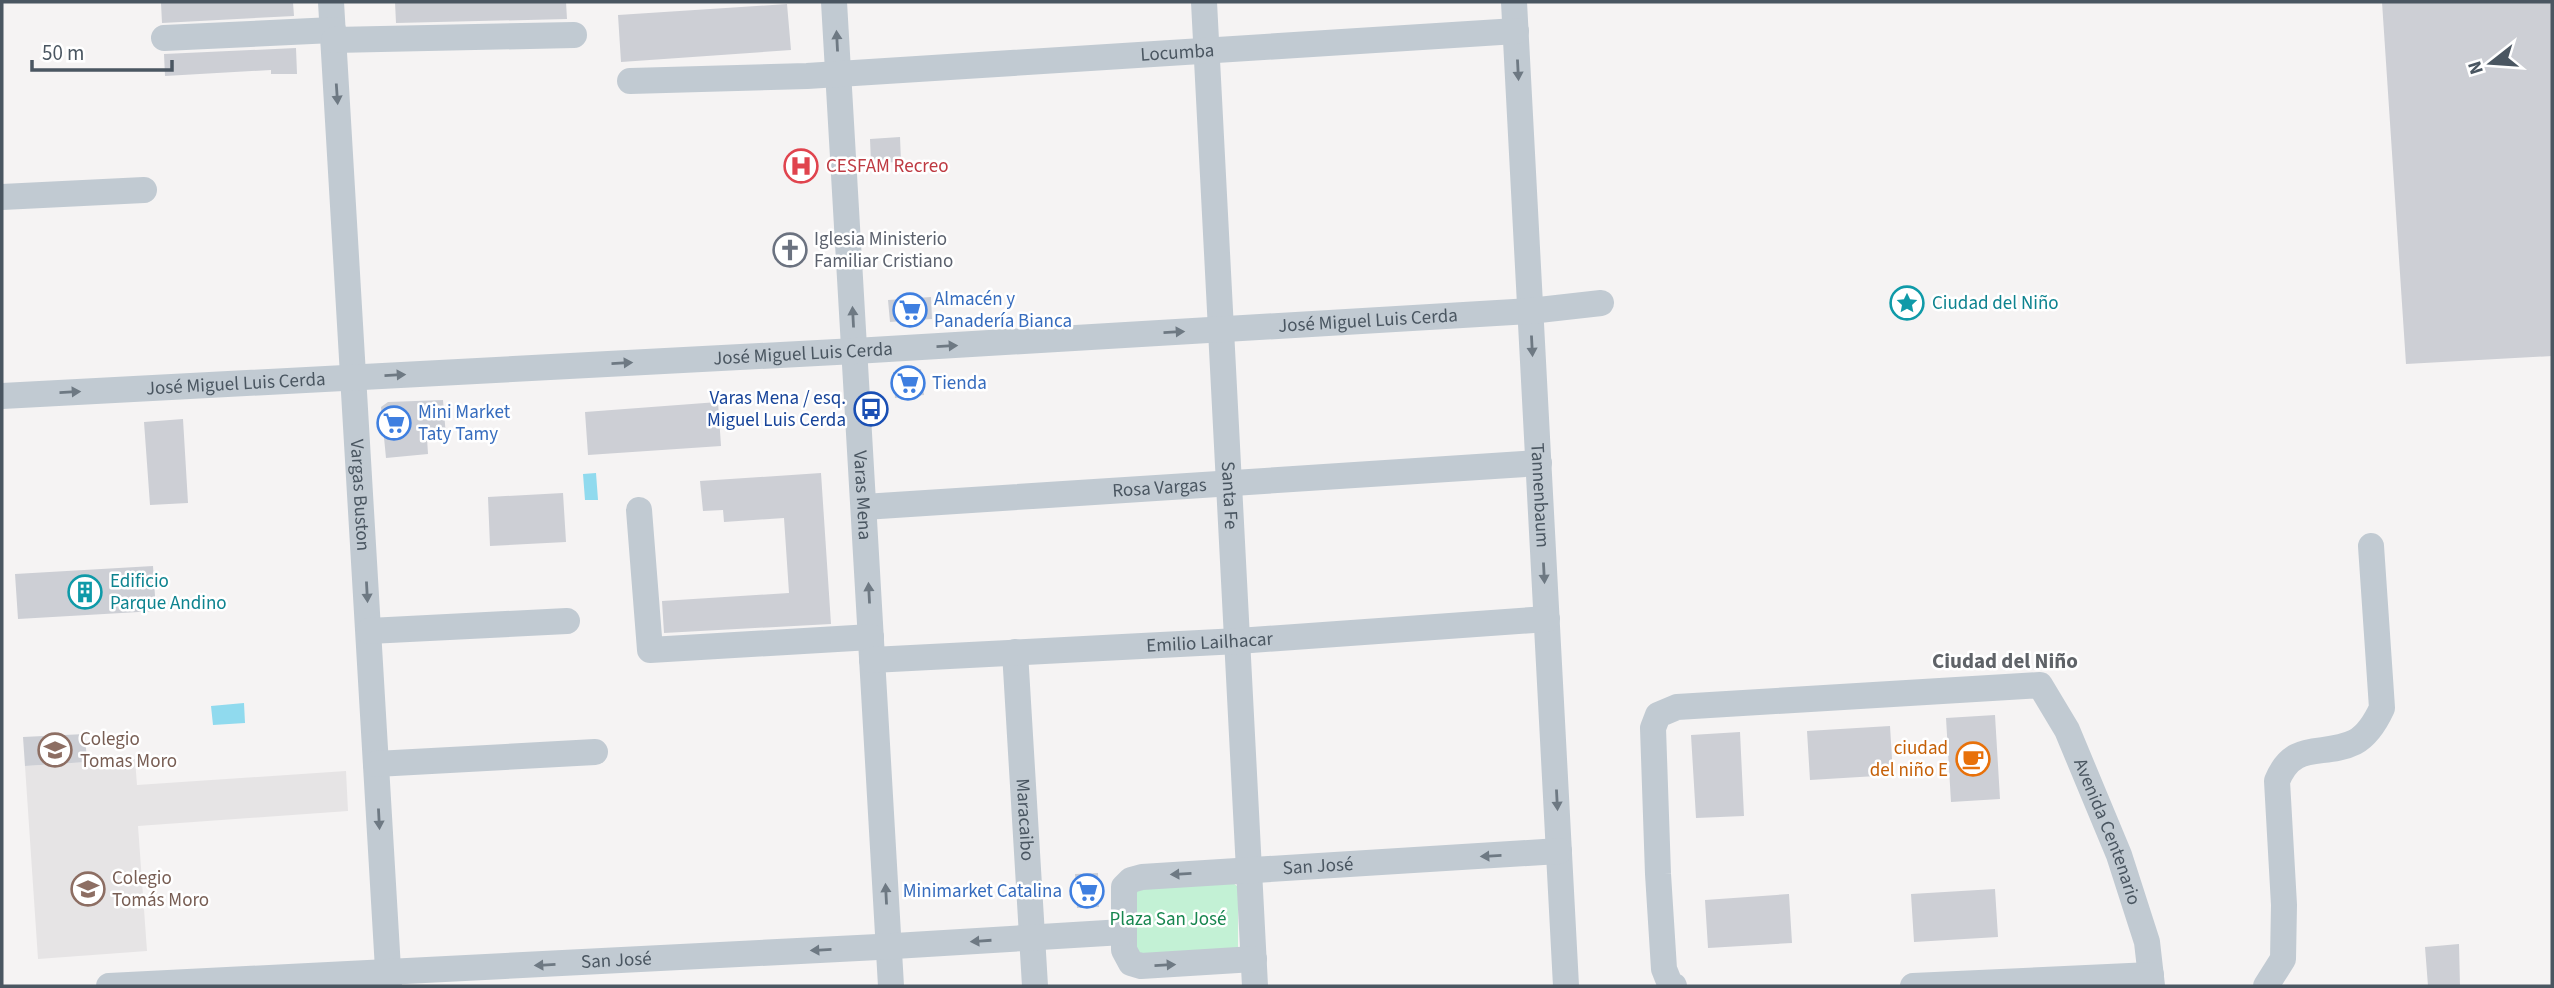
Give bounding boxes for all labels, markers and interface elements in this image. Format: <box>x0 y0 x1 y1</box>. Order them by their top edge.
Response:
scale bar <box>32 28 172 72</box>
north arrow <box>2456 28 2526 98</box>
one-way arrow <box>831 30 842 52</box>
street label: Locumba <box>1139 37 1215 68</box>
text: 50 m <box>42 38 84 68</box>
text: N <box>2461 58 2491 78</box>
one-way arrow <box>1512 59 1523 81</box>
one-way arrow <box>332 84 343 106</box>
hospital icon: CESFAM Recreo <box>782 147 820 185</box>
place label: CESFAM Recreo <box>826 153 948 180</box>
place label: Iglesia Ministerio Familiar Cristiano <box>814 226 953 275</box>
church icon: Iglesia Ministerio Familiar Cristiano <box>771 231 809 269</box>
place icon: Ciudad del Niño <box>1888 284 1926 322</box>
place label: Almacén y Panadería Bianca <box>934 286 1072 335</box>
place label: Ciudad del Niño <box>1932 290 2059 317</box>
supermarket icon: Almacén y Panadería Bianca <box>891 291 929 329</box>
street label: José Miguel Luis Cerda <box>1277 302 1458 339</box>
one-way arrow <box>847 306 858 328</box>
one-way arrow <box>1164 326 1186 337</box>
street label: José Miguel Luis Cerda <box>712 335 893 372</box>
one-way arrow <box>1527 335 1538 357</box>
one-way arrow <box>936 340 958 351</box>
one-way arrow <box>611 358 633 369</box>
supermarket icon: Tienda <box>889 364 927 402</box>
street label: José Miguel Luis Cerda <box>145 365 326 402</box>
one-way arrow <box>384 370 406 381</box>
place label: Tienda <box>932 370 987 397</box>
place label: Varas Mena / esq. Miguel Luis Cerda <box>707 385 846 434</box>
one-way arrow <box>59 387 81 398</box>
bus stop icon: Varas Mena / esq. Miguel Luis Cerda <box>852 390 890 428</box>
place label: Mini Market Taty Tamy <box>418 399 511 448</box>
supermarket icon: Mini Market Taty Tamy <box>375 404 413 442</box>
street label: Vargas Buston <box>343 438 377 552</box>
street label: Tannenbaum <box>1524 442 1556 548</box>
street label: Varas Mena <box>846 450 879 541</box>
street label: Santa Fe <box>1214 461 1245 530</box>
street label: Rosa Vargas <box>1111 471 1207 504</box>
one-way arrow <box>1539 562 1550 584</box>
place label: Edificio Parque Andino <box>110 568 227 617</box>
building icon: Edificio Parque Andino <box>66 573 104 611</box>
one-way arrow <box>361 581 372 603</box>
one-way arrow <box>863 582 874 604</box>
street label: Emilio Lailhacar <box>1145 625 1274 659</box>
district label: Ciudad del Niño <box>1932 646 2078 676</box>
place label: Colegio Tomas Moro <box>80 726 177 775</box>
school or university icon: Colegio Tomas Moro <box>36 731 74 769</box>
place label: ciudad del niño E <box>1870 735 1948 784</box>
cafe icon: ciudad del niño E <box>1954 740 1992 778</box>
street label: Avenida Centenario <box>2067 754 2148 908</box>
street label: Maracaibo <box>1009 778 1041 862</box>
one-way arrow <box>1551 790 1562 812</box>
one-way arrow <box>374 809 385 831</box>
street label: San José <box>1282 850 1354 882</box>
one-way arrow <box>1480 850 1502 861</box>
place label: Colegio Tomás Moro <box>112 865 209 914</box>
one-way arrow <box>1170 869 1192 880</box>
school or university icon: Colegio Tomás Moro <box>69 870 107 908</box>
supermarket icon: Minimarket Catalina <box>1068 872 1106 910</box>
place label: Minimarket Catalina <box>903 878 1062 905</box>
one-way arrow <box>880 882 891 904</box>
park label: Plaza San José <box>1110 906 1226 933</box>
one-way arrow <box>970 936 992 947</box>
street label: San José <box>580 945 652 976</box>
one-way arrow <box>810 945 832 956</box>
one-way arrow <box>1154 959 1176 970</box>
one-way arrow <box>534 960 556 971</box>

